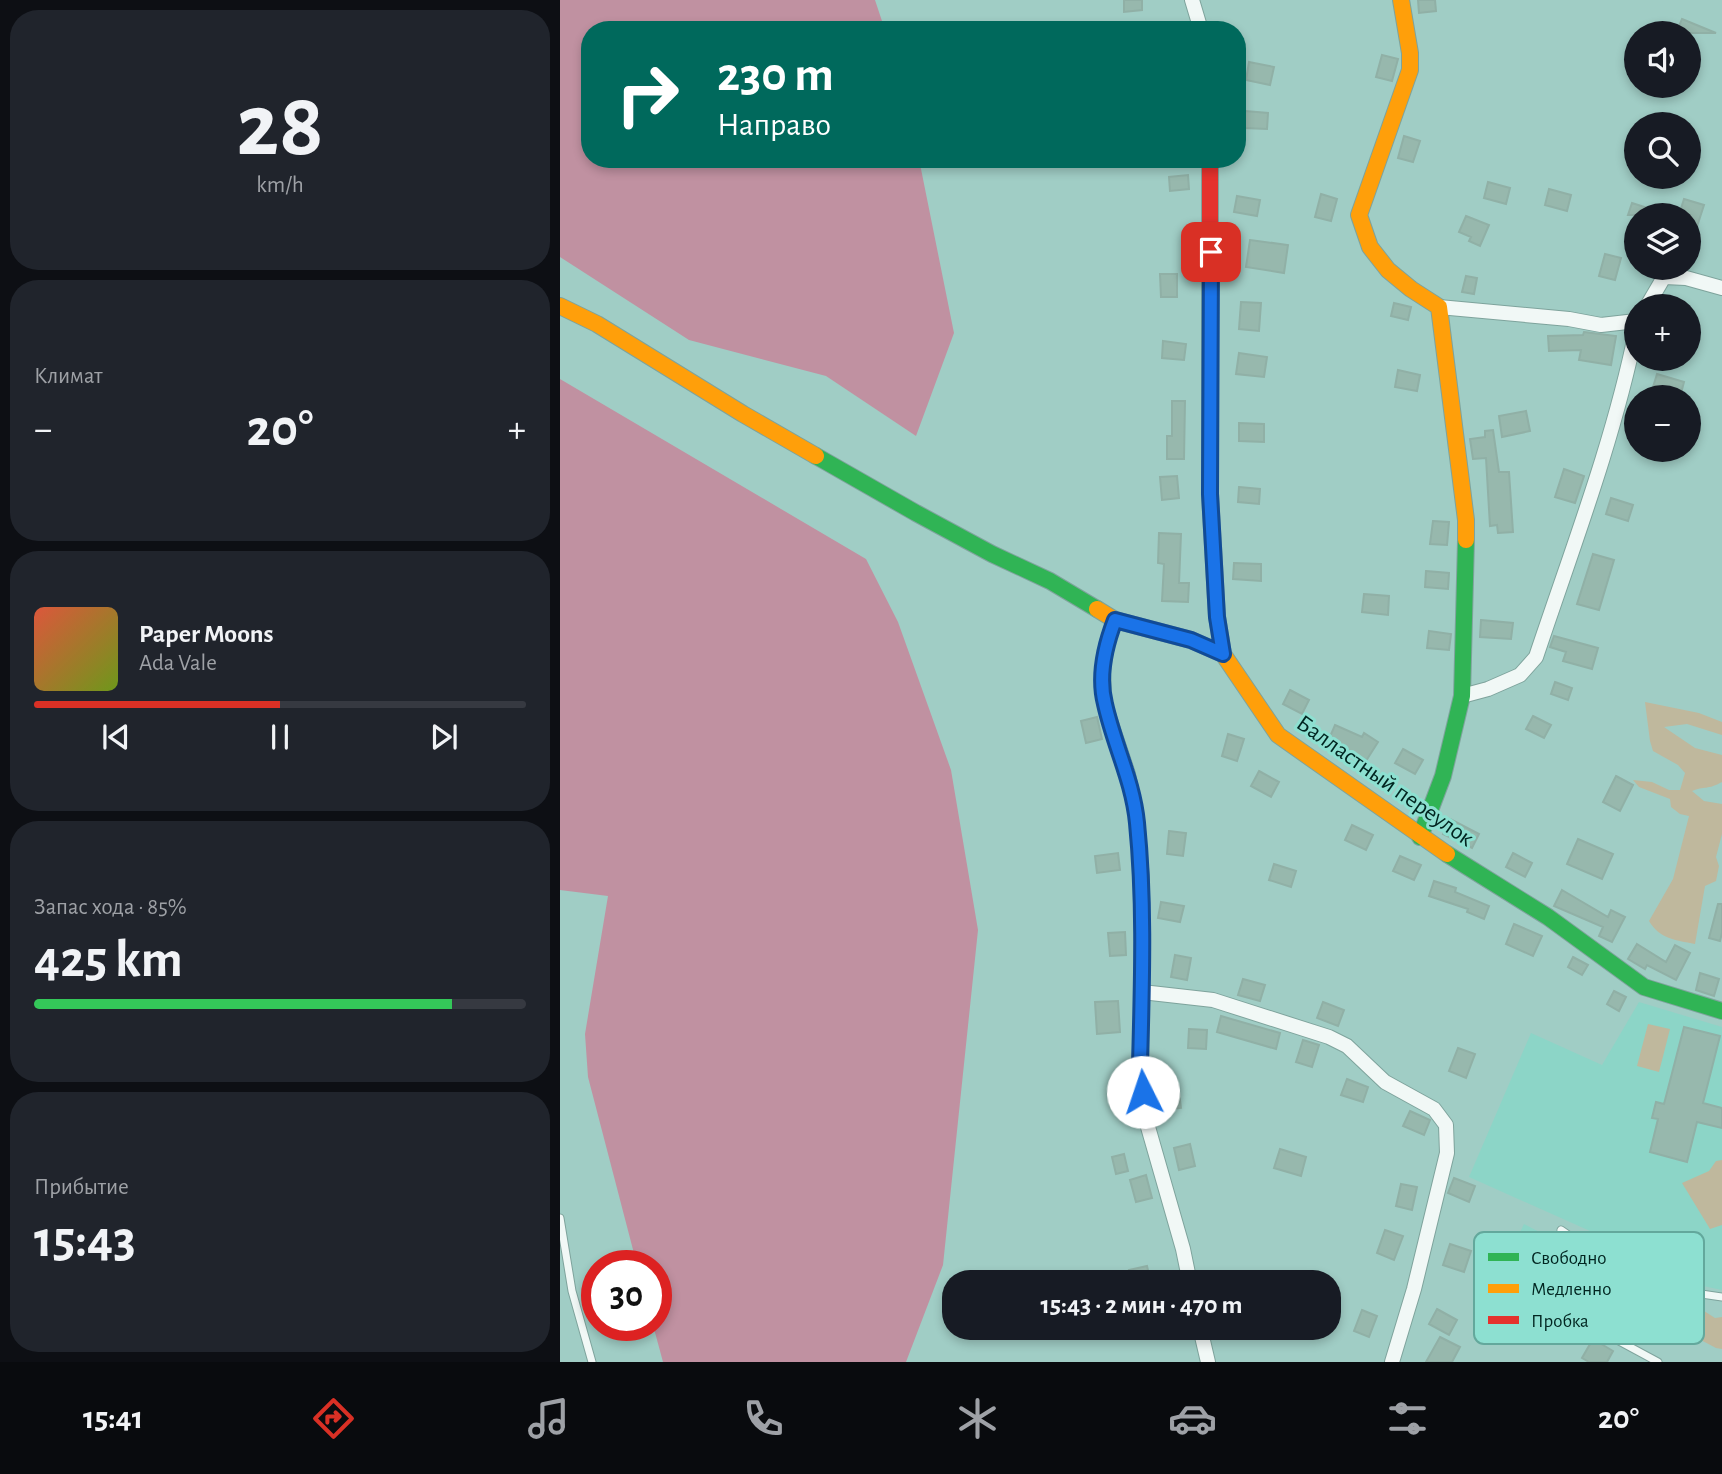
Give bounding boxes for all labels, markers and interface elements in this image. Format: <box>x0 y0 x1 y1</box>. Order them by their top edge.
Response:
map controls <box>1624 21 1701 462</box>
button: sound <box>1624 21 1701 98</box>
icon: right <box>602 49 693 140</box>
text: 230 m <box>717 51 834 100</box>
text: 28 <box>236 81 324 172</box>
text: Направо <box>717 109 831 141</box>
button: search <box>1624 112 1701 189</box>
text: km/h <box>256 174 304 197</box>
button: layers <box>1624 203 1701 280</box>
pin <box>1181 222 1241 282</box>
icon: arrive <box>1192 233 1230 271</box>
button: + <box>1624 294 1701 371</box>
text: Климат <box>34 365 103 388</box>
button: − <box>1624 385 1701 462</box>
text: 20° <box>247 403 313 455</box>
text: − <box>34 411 52 449</box>
text: + <box>508 411 526 449</box>
text: Paper Moons <box>139 621 274 647</box>
text: Ada Vale <box>139 652 217 675</box>
street label: Балластный переулок <box>1292 711 1478 851</box>
icon: previous <box>97 718 135 756</box>
icon: pause <box>261 718 299 756</box>
icon: next <box>425 718 463 756</box>
text: Запас хода · 85% <box>34 896 187 919</box>
text: 425 km <box>34 934 183 986</box>
position arrow <box>1106 1055 1180 1129</box>
text: Прибытие <box>34 1176 129 1199</box>
text: 15:43 <box>34 1214 136 1266</box>
legend <box>1474 1232 1704 1344</box>
text: Свободно <box>1531 1249 1607 1268</box>
speed limit sign: 30 <box>581 1250 672 1341</box>
text: Медленно <box>1531 1280 1611 1299</box>
text: 15:43 · 2 мин · 470 m <box>1040 1292 1243 1318</box>
text: Пробка <box>1531 1312 1589 1331</box>
icon: directions <box>309 1394 358 1443</box>
icon: music <box>524 1394 573 1443</box>
icon: phone <box>739 1394 788 1443</box>
icon: climate <box>953 1394 1002 1443</box>
icon: car <box>1168 1394 1217 1443</box>
icon: filters <box>1383 1394 1432 1443</box>
text: 15:41 <box>83 1402 143 1434</box>
text: 20° <box>1598 1402 1639 1434</box>

